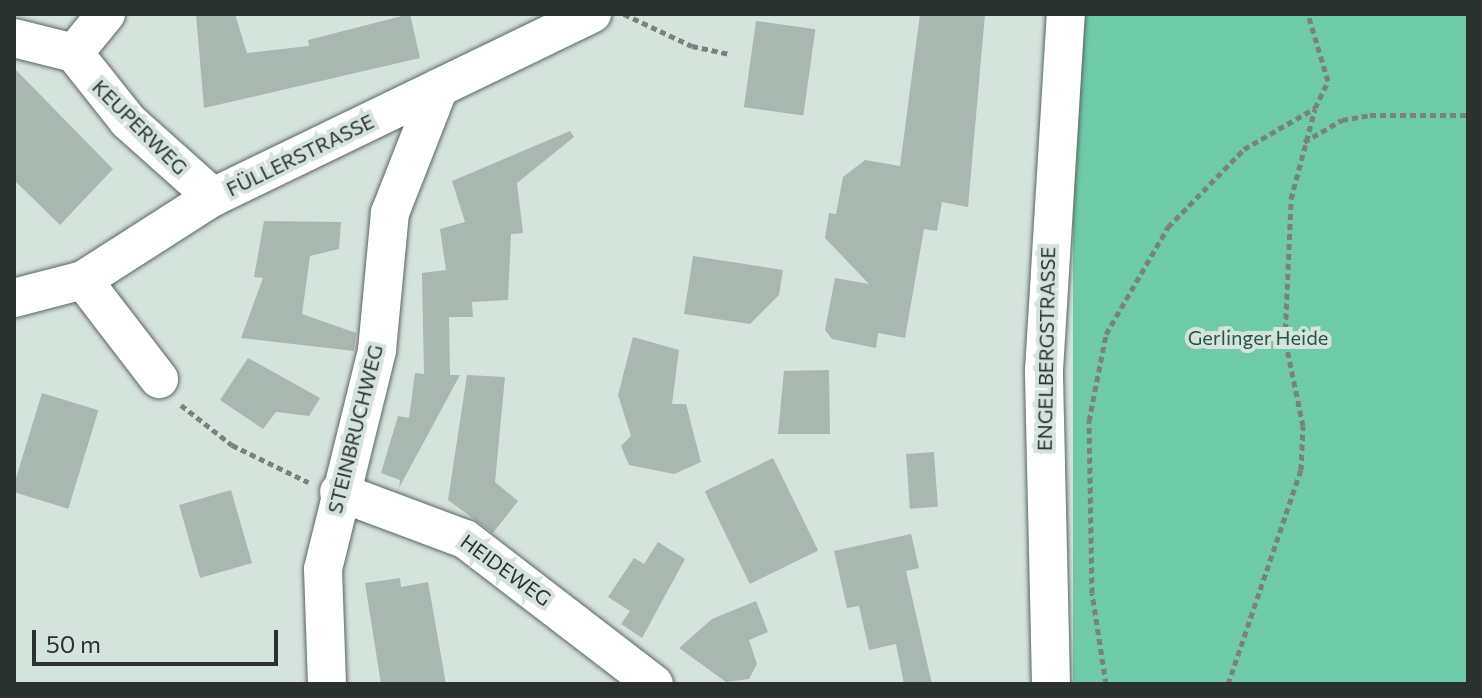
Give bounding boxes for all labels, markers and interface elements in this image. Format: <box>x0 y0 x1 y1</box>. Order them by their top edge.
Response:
street label: KEUPERWEG <box>88 75 192 179</box>
street label: FÜLLERSTRASSE <box>222 109 378 201</box>
street label: ENGELBERGSTRASSE <box>1032 247 1060 451</box>
park label: Gerlinger Heide <box>1188 325 1328 349</box>
street label: STEINBRUCHWEG <box>322 342 388 516</box>
street label: HEIDEWEG <box>456 529 556 611</box>
scale bar <box>36 614 282 664</box>
text: 50 m <box>46 629 101 658</box>

